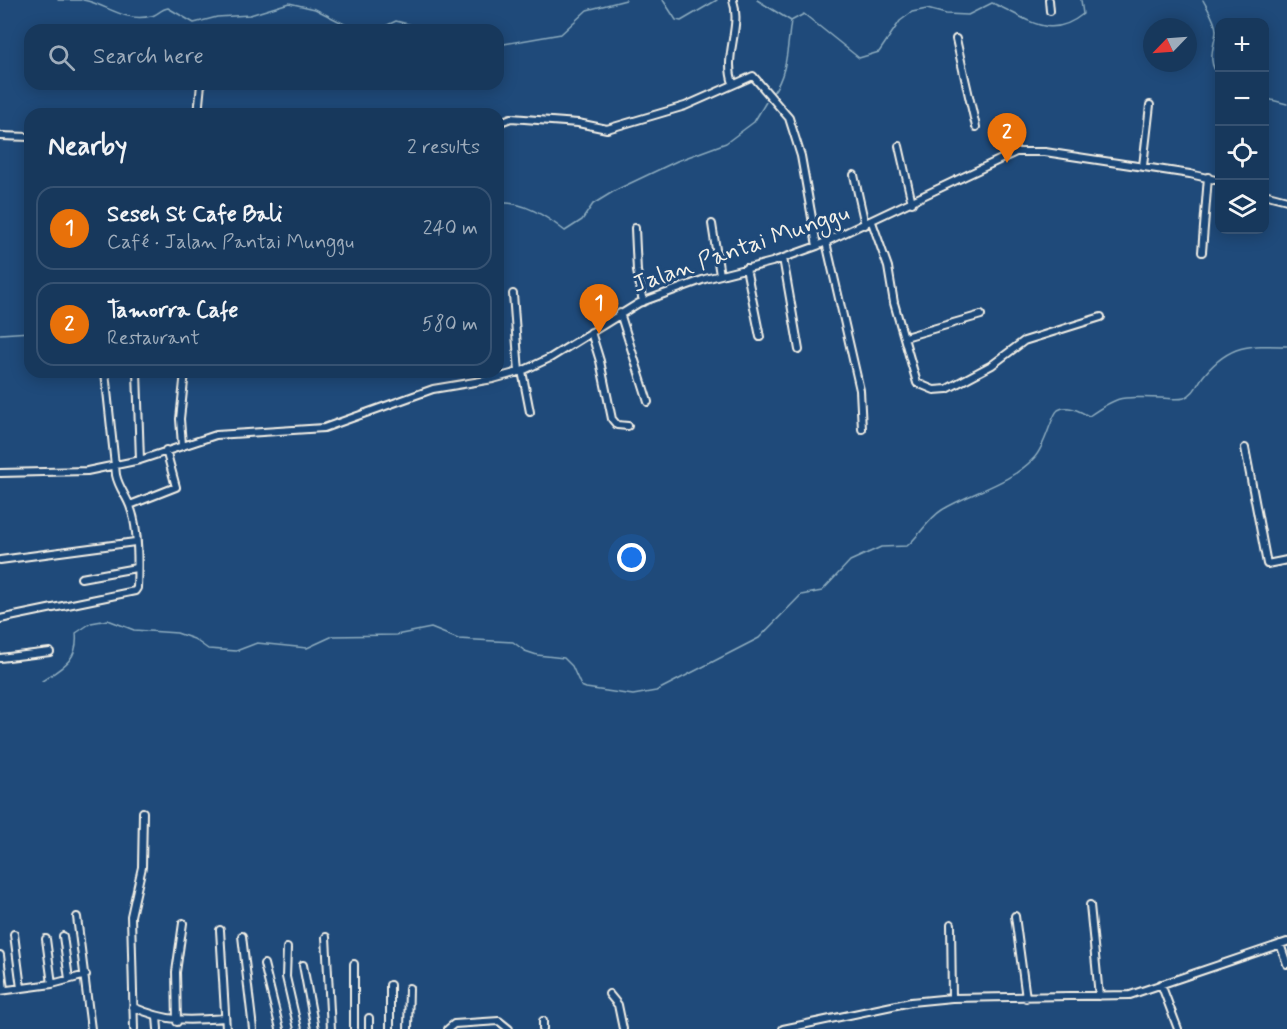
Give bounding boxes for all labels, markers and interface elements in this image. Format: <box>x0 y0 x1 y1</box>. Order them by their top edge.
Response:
north arrow <box>1143 18 1197 72</box>
map controls <box>1215 18 1269 234</box>
button: + <box>1215 18 1269 72</box>
search box <box>24 24 504 90</box>
icon: search <box>45 41 78 74</box>
text: Search here <box>93 43 204 71</box>
button: − <box>1215 72 1269 126</box>
pin: 2 <box>988 114 1026 163</box>
button: locate <box>1215 126 1269 180</box>
text: Nearby <box>48 130 127 164</box>
text: 2 results <box>407 134 480 161</box>
button: layers <box>1215 180 1269 234</box>
street label: Jalan Pantai Munggu <box>629 197 854 303</box>
text: Seseh St Cafe Bali <box>107 201 282 229</box>
text: 1 <box>65 215 74 242</box>
text: 240 m <box>423 215 478 242</box>
text: Café · Jalan Pantai Munggu <box>107 229 354 256</box>
pin: 1 <box>580 284 618 334</box>
text: Tamorra Cafe <box>107 297 238 325</box>
text: 2 <box>65 311 74 338</box>
text: 580 m <box>422 311 478 338</box>
text: Restaurant <box>107 325 200 352</box>
your location <box>617 543 646 572</box>

